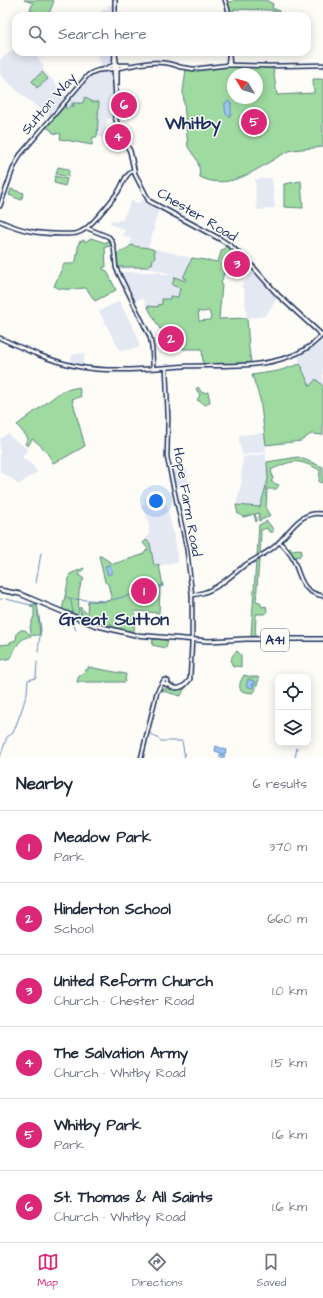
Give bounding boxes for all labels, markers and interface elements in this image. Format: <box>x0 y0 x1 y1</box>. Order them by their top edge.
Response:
search box <box>12 12 311 56</box>
icon: search <box>26 23 48 45</box>
text: Search here <box>58 24 147 45</box>
north arrow <box>227 68 263 104</box>
street label: Sutton Way <box>17 69 82 139</box>
pin: 6 <box>111 90 137 120</box>
pin: 5 <box>241 107 267 137</box>
district label: Whitby <box>164 111 221 137</box>
pin: 4 <box>105 122 131 152</box>
street label: Chester Road <box>153 183 241 247</box>
pin: 3 <box>224 249 250 279</box>
pin: 2 <box>158 324 184 354</box>
street label: Hope Farm Road <box>168 446 206 558</box>
your location <box>146 491 166 511</box>
pin: 1 <box>131 576 157 606</box>
district label: Great Sutton <box>59 607 169 632</box>
road number: A41 <box>261 629 289 651</box>
map controls <box>275 674 311 746</box>
button: locate <box>275 674 311 710</box>
button: layers <box>275 710 311 746</box>
text: Nearby <box>16 772 73 796</box>
text: 6 results <box>252 775 307 793</box>
text: Meadow Park <box>54 827 151 848</box>
text: 1 <box>28 838 30 856</box>
text: 370 m <box>269 838 307 856</box>
text: Park <box>54 848 84 866</box>
text: Hinderton School <box>54 899 171 920</box>
text: 2 <box>25 910 33 928</box>
text: 660 m <box>267 910 307 928</box>
text: School <box>54 920 94 938</box>
text: United Reform Church <box>54 971 213 992</box>
text: 3 <box>26 982 32 1000</box>
text: 1.0 km <box>272 982 307 1000</box>
text: Church · Chester Road <box>54 992 194 1010</box>
text: The Salvation Army <box>54 1043 188 1064</box>
text: 4 <box>25 1054 33 1072</box>
text: 1.5 km <box>271 1054 307 1072</box>
text: Church · Whitby Road <box>54 1064 186 1082</box>
text: Whitby Park <box>54 1115 141 1136</box>
text: 5 <box>24 1126 34 1144</box>
text: 1.6 km <box>272 1126 307 1144</box>
text: Park <box>54 1136 84 1154</box>
text: St. Thomas & All Saints <box>54 1187 213 1208</box>
text: 6 <box>25 1198 33 1216</box>
text: 1.6 km <box>272 1198 307 1216</box>
text: Church · Whitby Road <box>54 1208 186 1226</box>
tab: Map <box>37 1251 59 1290</box>
tab: Directions <box>132 1251 183 1290</box>
tab: Saved <box>256 1251 286 1290</box>

